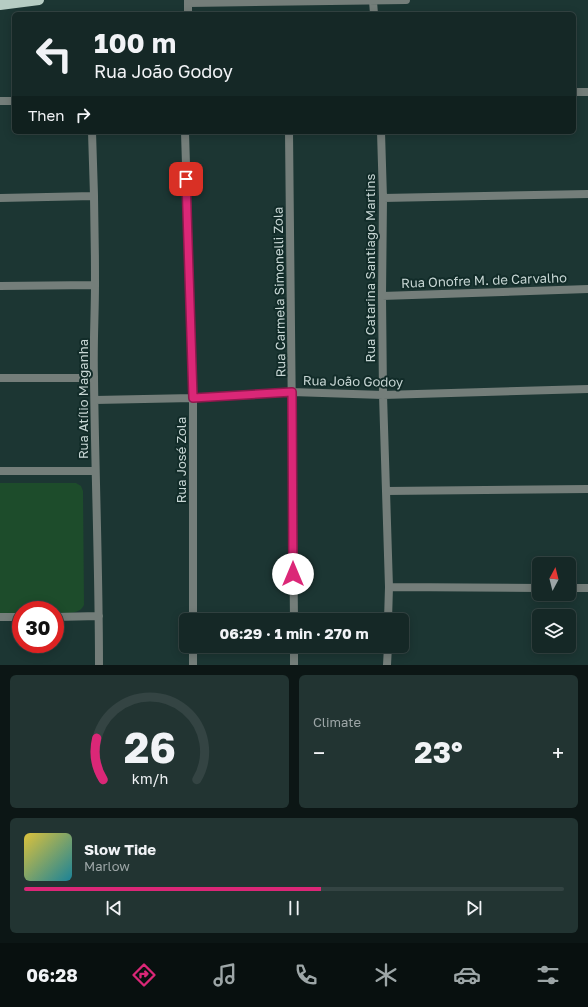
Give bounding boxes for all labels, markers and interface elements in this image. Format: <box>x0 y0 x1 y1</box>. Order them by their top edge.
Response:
text: 100 m <box>94 26 176 59</box>
icon: left <box>28 28 80 80</box>
text: Rua João Godoy <box>94 60 233 82</box>
icon: right <box>72 104 94 126</box>
text: Then <box>28 106 64 124</box>
pin <box>169 162 203 196</box>
icon: arrive <box>175 168 197 190</box>
street label: Rua Catarina Santiago Martins <box>362 173 378 362</box>
street label: Rua Carmela Simonelli Zola <box>270 207 288 377</box>
street label: Rua Onofre M. de Carvalho <box>401 269 567 291</box>
street label: Rua Atílio Maganha <box>75 339 91 459</box>
street label: Rua João Godoy <box>303 372 404 390</box>
street label: Rua José Zola <box>173 417 189 503</box>
position arrow <box>272 553 314 595</box>
north arrow <box>532 557 576 601</box>
map controls <box>532 557 576 653</box>
speed limit sign: 30 <box>12 601 64 653</box>
button: layers <box>532 609 576 653</box>
text: 06:29 · 1 min · 270 m <box>219 624 369 642</box>
text: Climate <box>313 714 361 730</box>
text: 26 <box>124 721 175 771</box>
text: 23° <box>414 734 463 770</box>
text: − <box>313 739 325 766</box>
text: + <box>552 739 564 766</box>
text: km/h <box>131 769 168 786</box>
text: Slow Tide <box>84 840 156 858</box>
text: Marlow <box>84 858 130 874</box>
icon: previous <box>103 897 125 919</box>
icon: pause <box>283 897 305 919</box>
icon: next <box>463 897 485 919</box>
icon: directions <box>130 961 158 989</box>
icon: music <box>211 961 239 989</box>
icon: phone <box>292 961 320 989</box>
icon: climate <box>372 961 400 989</box>
icon: car <box>453 961 481 989</box>
icon: filters <box>534 961 562 989</box>
text: 06:28 <box>26 964 78 986</box>

